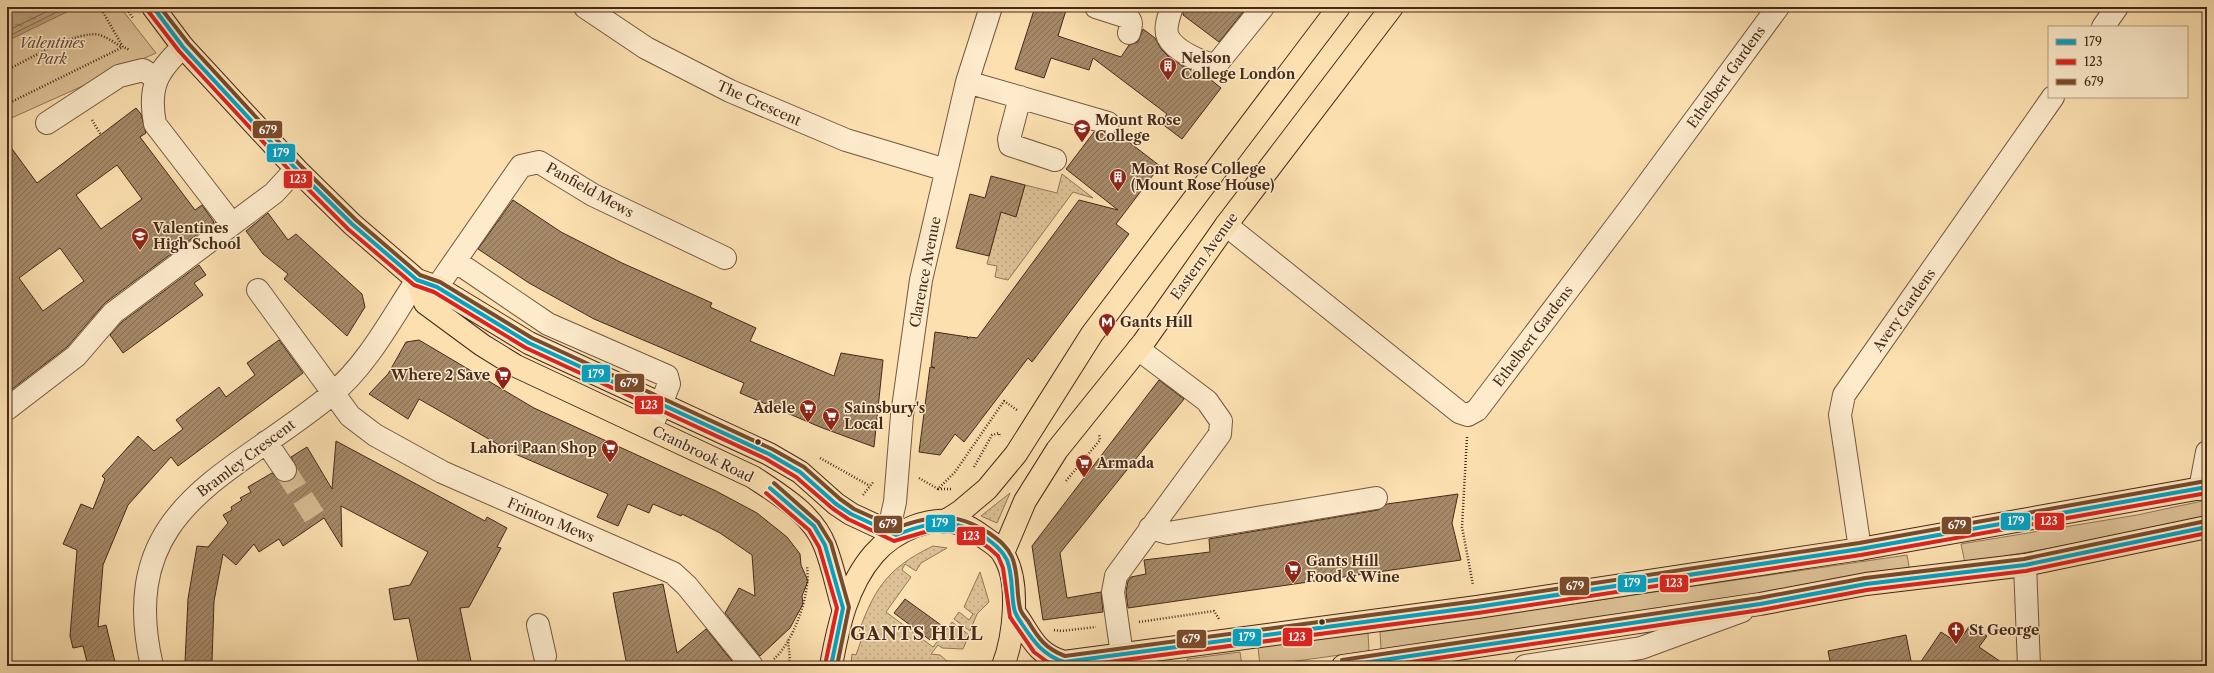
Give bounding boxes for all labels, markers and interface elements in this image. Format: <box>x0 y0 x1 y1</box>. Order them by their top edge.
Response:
street label: Ethelbert Gardens <box>1683 22 1769 132</box>
legend <box>2048 26 2188 98</box>
park label: Valentines Park <box>19 34 86 68</box>
text: 179 <box>2084 34 2102 49</box>
place label: Nelson College London <box>1181 49 1296 83</box>
text: 123 <box>2084 54 2103 69</box>
building icon: Nelson College London <box>1158 56 1178 81</box>
text: 679 <box>2084 74 2104 89</box>
street label: The Crescent <box>714 76 804 130</box>
place label: Mount Rose College <box>1095 111 1181 145</box>
school or university icon: Mount Rose College <box>1072 118 1092 143</box>
line badge: 679 <box>252 120 283 139</box>
text: 679 <box>259 123 278 137</box>
line badge: 179 <box>266 143 296 163</box>
text: 179 <box>272 146 290 160</box>
street label: Panfield Mews <box>543 159 637 221</box>
place label: Mont Rose College (Mount Rose House) <box>1131 160 1274 194</box>
building icon: Mont Rose College (Mount Rose House) <box>1108 167 1128 192</box>
line badge: 123 <box>283 170 313 189</box>
text: 123 <box>289 172 307 186</box>
street label: Eastern Avenue <box>1166 209 1242 303</box>
street label: Clarence Avenue <box>905 215 945 329</box>
place label: Valentines High School <box>152 219 241 253</box>
school or university icon: Valentines High School <box>130 226 150 251</box>
street label: Avery Gardens <box>1868 265 1939 356</box>
street label: Ethelbert Gardens <box>1489 282 1577 390</box>
metro station icon: Gants Hill <box>1097 312 1117 337</box>
place label: Gants Hill <box>1120 313 1193 331</box>
line badge: 179 <box>581 364 611 383</box>
supermarket icon: Where 2 Save <box>493 365 513 390</box>
place label: Where 2 Save <box>390 366 490 384</box>
text: 179 <box>587 367 605 381</box>
line badge: 679 <box>614 373 645 393</box>
text: 679 <box>620 376 639 390</box>
line badge: 123 <box>634 395 664 415</box>
text: 123 <box>640 398 658 412</box>
supermarket icon: Adele <box>798 398 818 423</box>
place label: Adele <box>752 399 795 417</box>
place label: Sainsbury's Local <box>844 399 925 433</box>
supermarket icon: Sainsbury's Local <box>821 406 841 431</box>
street label: Bramley Crescent <box>193 415 299 501</box>
street label: Cranbrook Road <box>650 422 757 486</box>
unlabelled marker <box>753 437 763 447</box>
supermarket icon: Lahori Paan Shop <box>600 438 620 463</box>
place label: Lahori Paan Shop <box>470 439 597 457</box>
supermarket icon: Armada <box>1074 453 1094 478</box>
place label: Armada <box>1096 454 1155 472</box>
street label: Frinton Mews <box>505 494 597 546</box>
line badge: 179 <box>2000 512 2031 531</box>
line badge: 123 <box>2034 512 2065 531</box>
line badge: 179 <box>925 514 956 533</box>
text: 179 <box>2007 514 2025 528</box>
text: 123 <box>2040 514 2058 528</box>
line badge: 679 <box>873 515 903 534</box>
text: 179 <box>931 516 949 530</box>
line badge: 679 <box>1941 516 1972 535</box>
text: 679 <box>879 517 898 531</box>
text: 679 <box>1948 518 1967 532</box>
line badge: 123 <box>956 526 986 546</box>
text: 123 <box>962 529 980 543</box>
place label: Gants Hill Food & Wine <box>1306 552 1400 586</box>
supermarket icon: Gants Hill Food & Wine <box>1283 559 1303 584</box>
line badge: 179 <box>1617 574 1647 593</box>
line badge: 123 <box>1659 574 1689 593</box>
line badge: 679 <box>1559 576 1590 596</box>
text: 179 <box>1623 576 1641 590</box>
text: 123 <box>1665 576 1683 590</box>
text: 679 <box>1566 579 1585 593</box>
unlabelled marker <box>1317 617 1327 627</box>
church icon: St George <box>1946 620 1966 645</box>
place label: St George <box>1969 621 2039 639</box>
district label: GANTS HILL <box>850 623 984 645</box>
line badge: 123 <box>1282 627 1313 647</box>
line badge: 179 <box>1232 628 1262 647</box>
line badge: 679 <box>1176 629 1207 649</box>
text: 179 <box>1238 630 1256 644</box>
text: 123 <box>1288 630 1306 644</box>
text: 679 <box>1182 632 1201 646</box>

